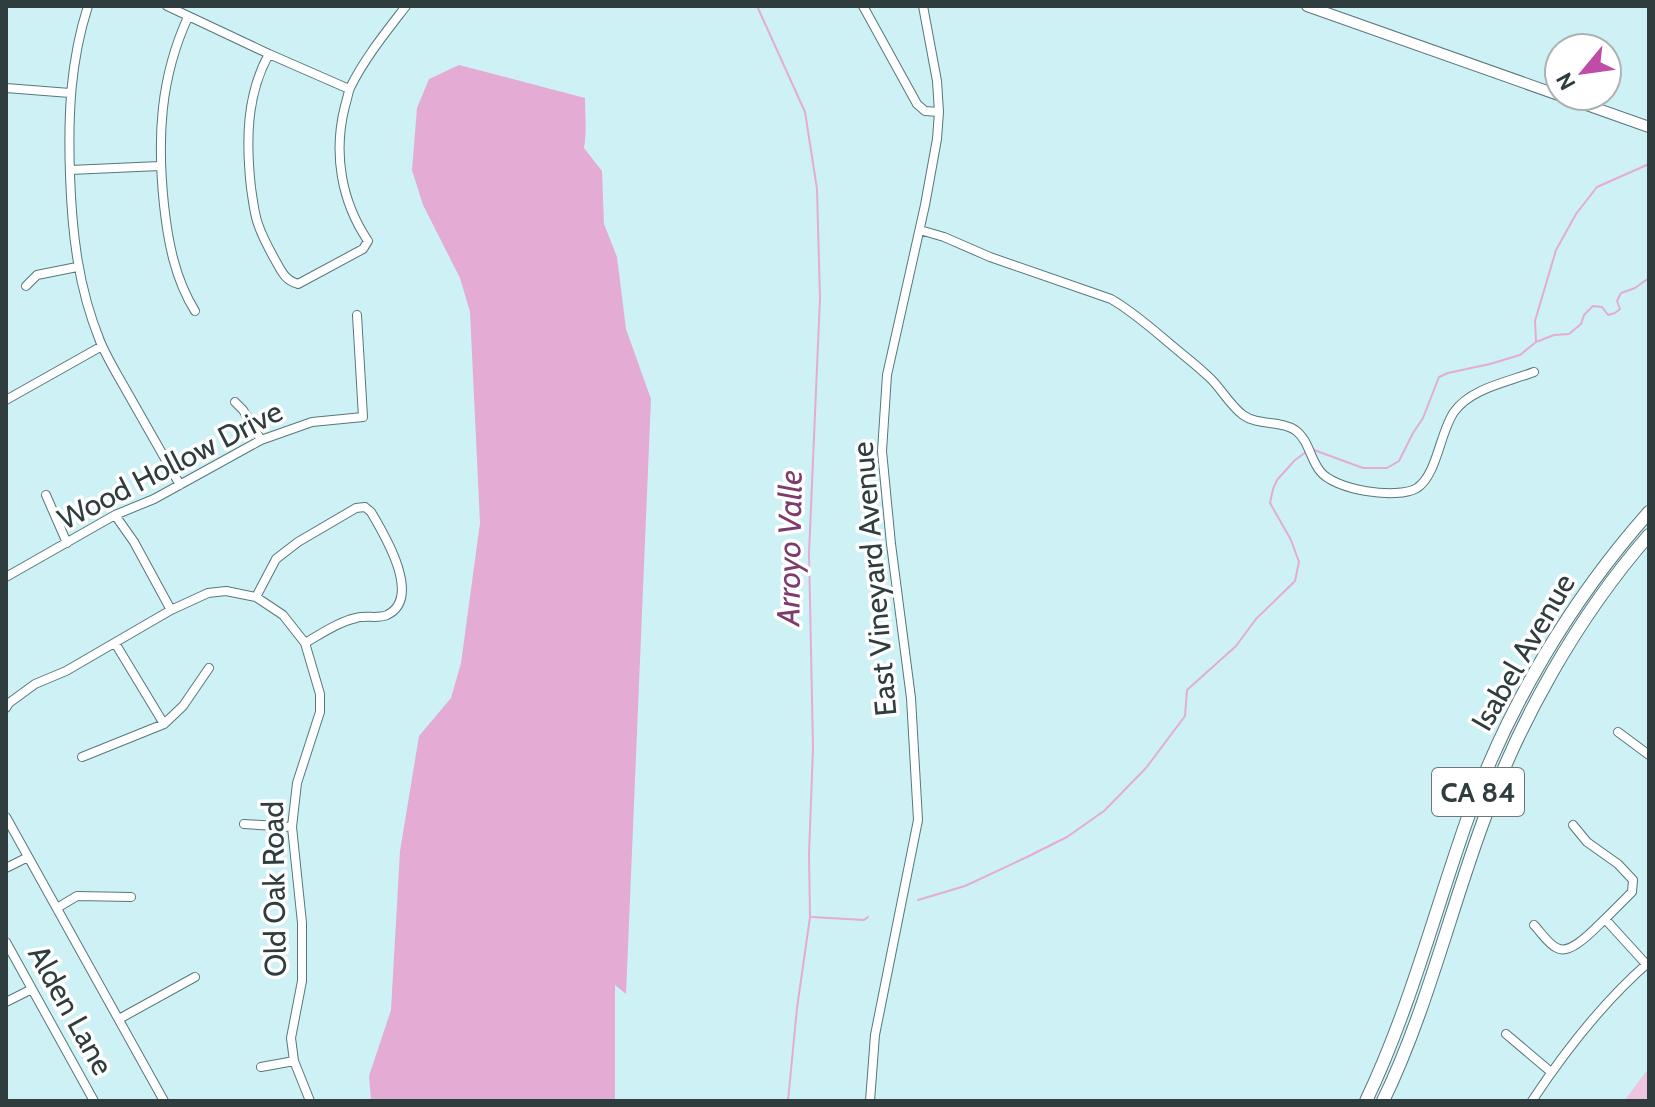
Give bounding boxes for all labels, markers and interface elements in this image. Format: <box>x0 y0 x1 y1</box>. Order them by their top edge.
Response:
north arrow <box>1543 32 1623 112</box>
text: N <box>1550 68 1582 95</box>
street label: Wood Hollow Drive <box>52 392 288 538</box>
street label: East Vineyard Avenue <box>844 440 904 718</box>
water label: Arroyo Valle <box>768 470 810 628</box>
street label: Isabel Avenue <box>1463 567 1583 737</box>
road number: CA 84 <box>1432 768 1524 816</box>
street label: Old Oak Road <box>254 801 294 977</box>
street label: Alden Lane <box>20 939 122 1081</box>

